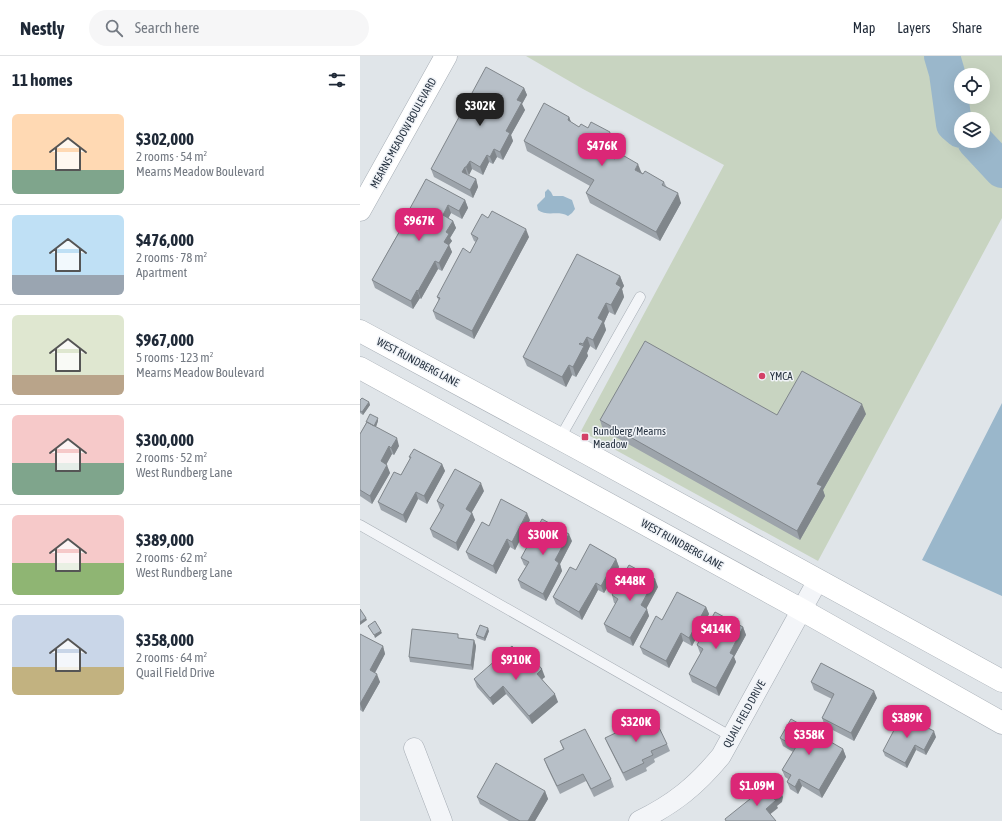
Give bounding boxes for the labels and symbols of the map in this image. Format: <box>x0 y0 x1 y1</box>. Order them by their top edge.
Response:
street label: MEARNS MEADOW BOULEVARD <box>368 76 438 190</box>
pin: $302K <box>452 93 508 127</box>
pin: $476K <box>574 133 630 167</box>
pin: $967K <box>391 208 447 242</box>
street label: WEST RUNDBERG LANE <box>375 335 462 389</box>
place label: YMCA <box>770 370 793 382</box>
marker: YMCA <box>757 371 767 381</box>
place label: Rundberg/Mearns Meadow <box>593 425 666 450</box>
marker: Rundberg/Mearns Meadow <box>580 432 590 442</box>
street label: WEST RUNDBERG LANE <box>639 517 725 572</box>
pin: $300K <box>515 522 571 556</box>
pin: $448K <box>602 568 658 602</box>
pin: $414K <box>688 616 744 650</box>
pin: $910K <box>488 647 544 681</box>
street label: QUAIL FIELD DRIVE <box>721 678 768 750</box>
pin: $389K <box>879 705 935 739</box>
pin: $320K <box>608 709 664 743</box>
pin: $358K <box>781 722 837 756</box>
pin: $1.09M <box>724 773 790 807</box>

